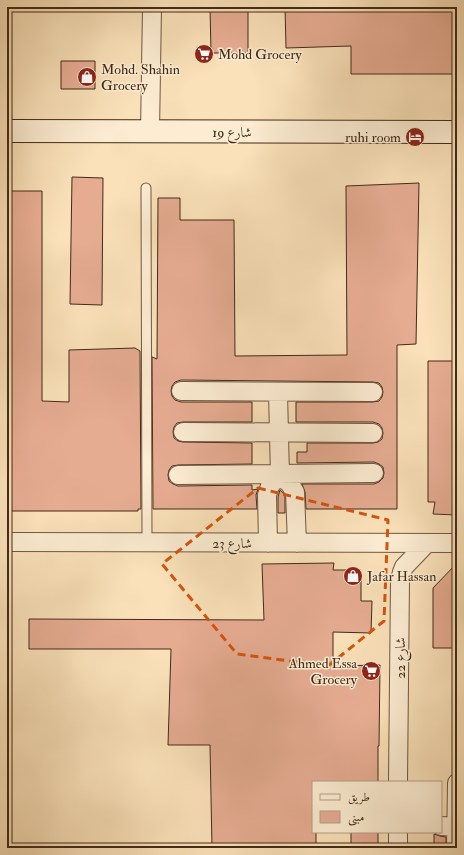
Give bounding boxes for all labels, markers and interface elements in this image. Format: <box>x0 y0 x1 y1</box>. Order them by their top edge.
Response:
supermarket icon: Mohd Grocery <box>193 43 215 65</box>
place label: Mohd Grocery <box>218 46 303 64</box>
place label: Mohd. Shahin Grocery <box>101 61 180 95</box>
shop icon: Mohd. Shahin Grocery <box>76 66 98 88</box>
street label: شارع 19 <box>212 124 252 144</box>
hotel icon: ruhi room <box>404 126 426 148</box>
place label: ruhi room <box>345 129 401 146</box>
street label: شارع 23 <box>212 535 252 555</box>
shop icon: Jafar Hassan <box>342 565 364 587</box>
place label: Jafar Hassan <box>366 568 436 585</box>
street label: شارع 22 <box>392 637 412 679</box>
place label: Ahmed Essa Grocery <box>288 655 358 689</box>
supermarket icon: Ahmed Essa Grocery <box>360 660 382 682</box>
legend <box>312 781 442 833</box>
text: طريق <box>348 790 370 805</box>
text: مبنى <box>348 810 364 826</box>

